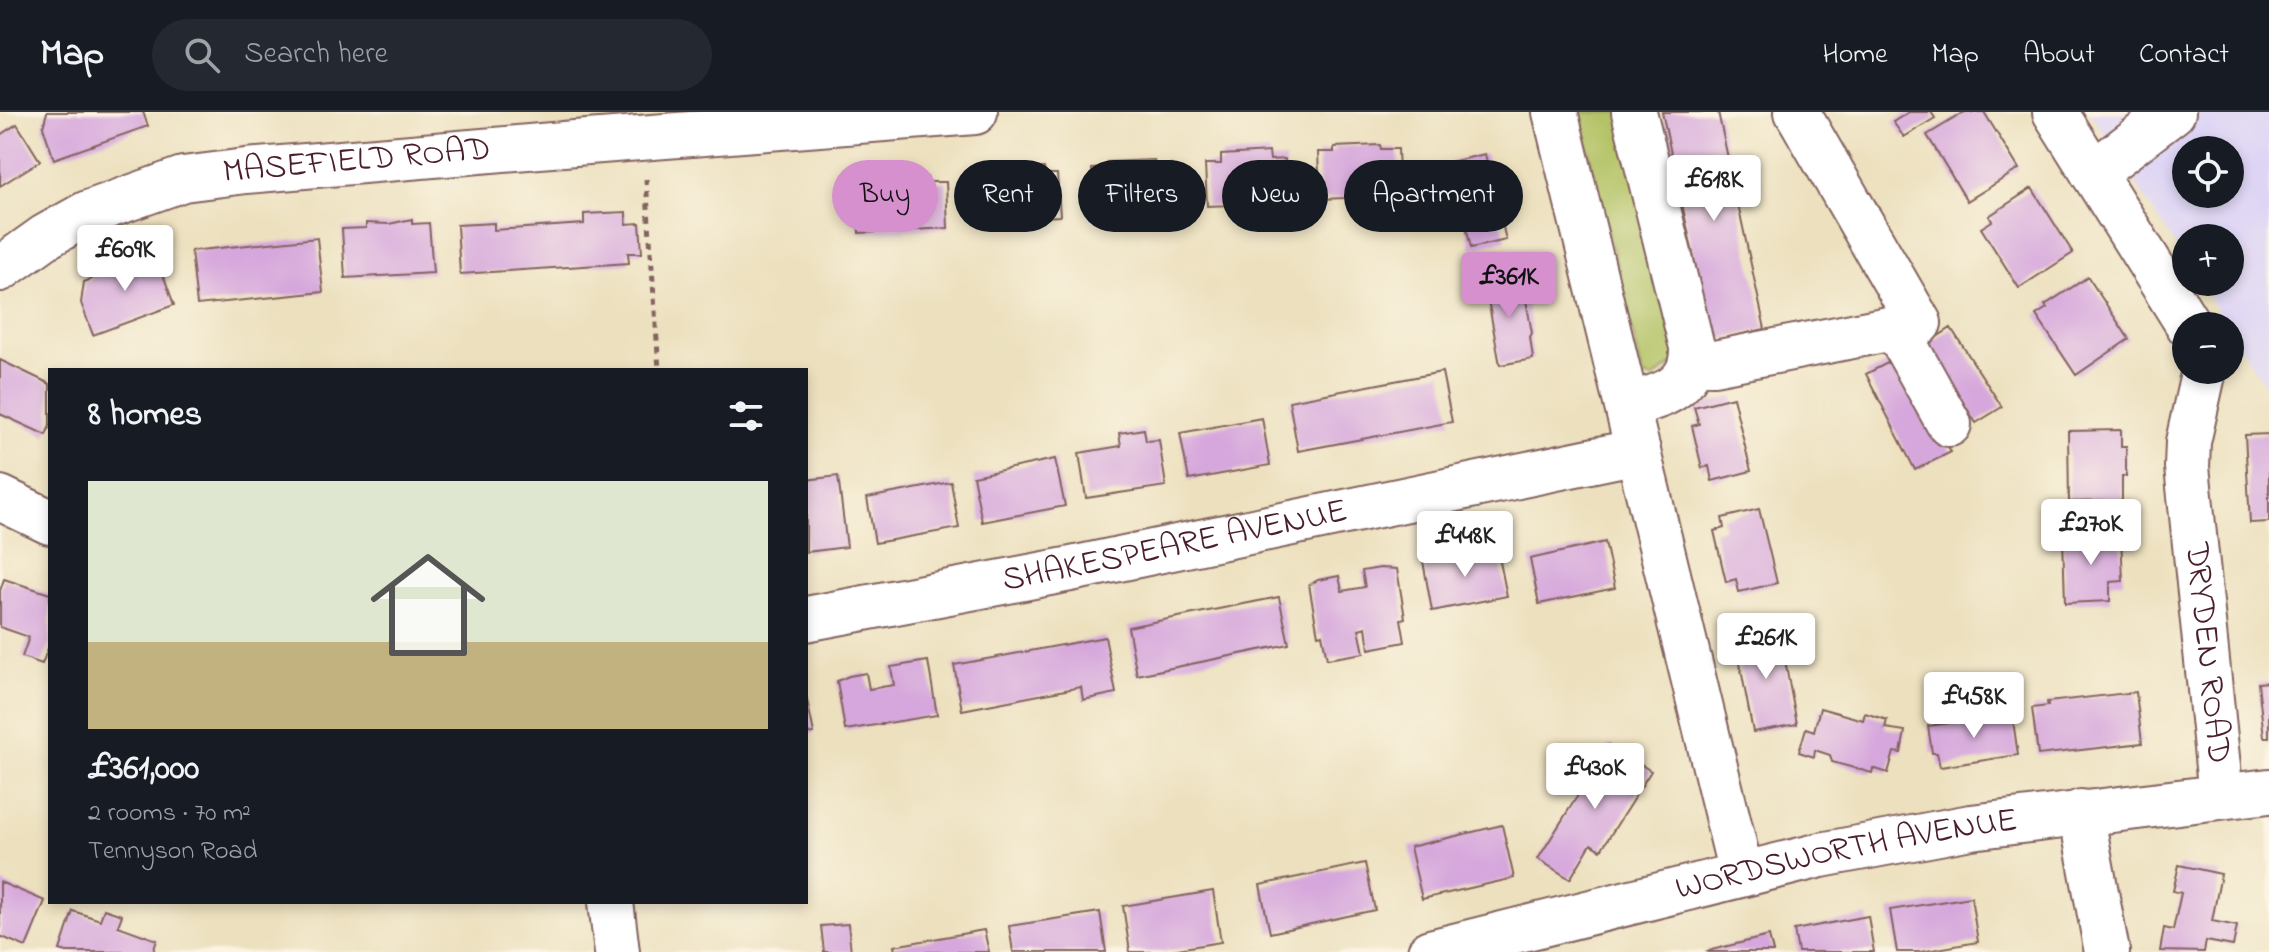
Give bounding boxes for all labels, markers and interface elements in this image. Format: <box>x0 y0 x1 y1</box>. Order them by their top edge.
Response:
search box <box>152 19 712 91</box>
text: Map <box>40 27 104 83</box>
icon: search <box>180 33 224 77</box>
text: Search here <box>244 33 388 77</box>
text: Home <box>1822 35 1888 76</box>
text: Map <box>1932 35 1979 76</box>
text: About <box>2023 35 2095 76</box>
text: Contact <box>2139 35 2229 76</box>
street label: MASEFIELD ROAD <box>220 125 492 199</box>
map controls <box>2172 136 2244 384</box>
button: locate <box>2172 136 2244 208</box>
pin: £618K <box>1658 155 1770 223</box>
chip: Buy <box>832 160 938 232</box>
chip: Rent <box>954 160 1062 232</box>
chip: Filters <box>1078 160 1206 232</box>
chip: New <box>1222 160 1328 232</box>
chip: Apartment <box>1344 160 1523 232</box>
text: £618K <box>1685 162 1743 200</box>
button: + <box>2172 224 2244 296</box>
pin: £609K <box>69 225 181 293</box>
text: £609K <box>95 232 155 270</box>
pin: £361K <box>1453 252 1565 320</box>
text: £361K <box>1479 259 1539 297</box>
button: − <box>2172 312 2244 384</box>
text: 8 homes <box>88 391 202 441</box>
icon: filters <box>724 394 768 438</box>
street label: SHAKESPEARE AVENUE <box>998 487 1352 606</box>
pin: £270K <box>2035 499 2147 567</box>
text: £270K <box>2059 506 2123 544</box>
pin: £448K <box>1409 511 1521 579</box>
text: £448K <box>1435 518 1495 556</box>
icon: home <box>356 533 500 677</box>
street label: DRYDEN ROAD <box>2170 539 2243 766</box>
pin: £261K <box>1710 613 1822 681</box>
text: £261K <box>1735 620 1797 658</box>
pin: £458K <box>1918 672 2030 740</box>
text: £458K <box>1942 679 2006 717</box>
pin: £430K <box>1539 743 1651 811</box>
text: £361,000 <box>88 745 199 795</box>
text: £430K <box>1564 750 1626 788</box>
text: 2 rooms · 70 m² <box>88 795 251 833</box>
street label: WORDSWORTH AVENUE <box>1670 797 2020 915</box>
text: Tennyson Road <box>88 833 257 871</box>

